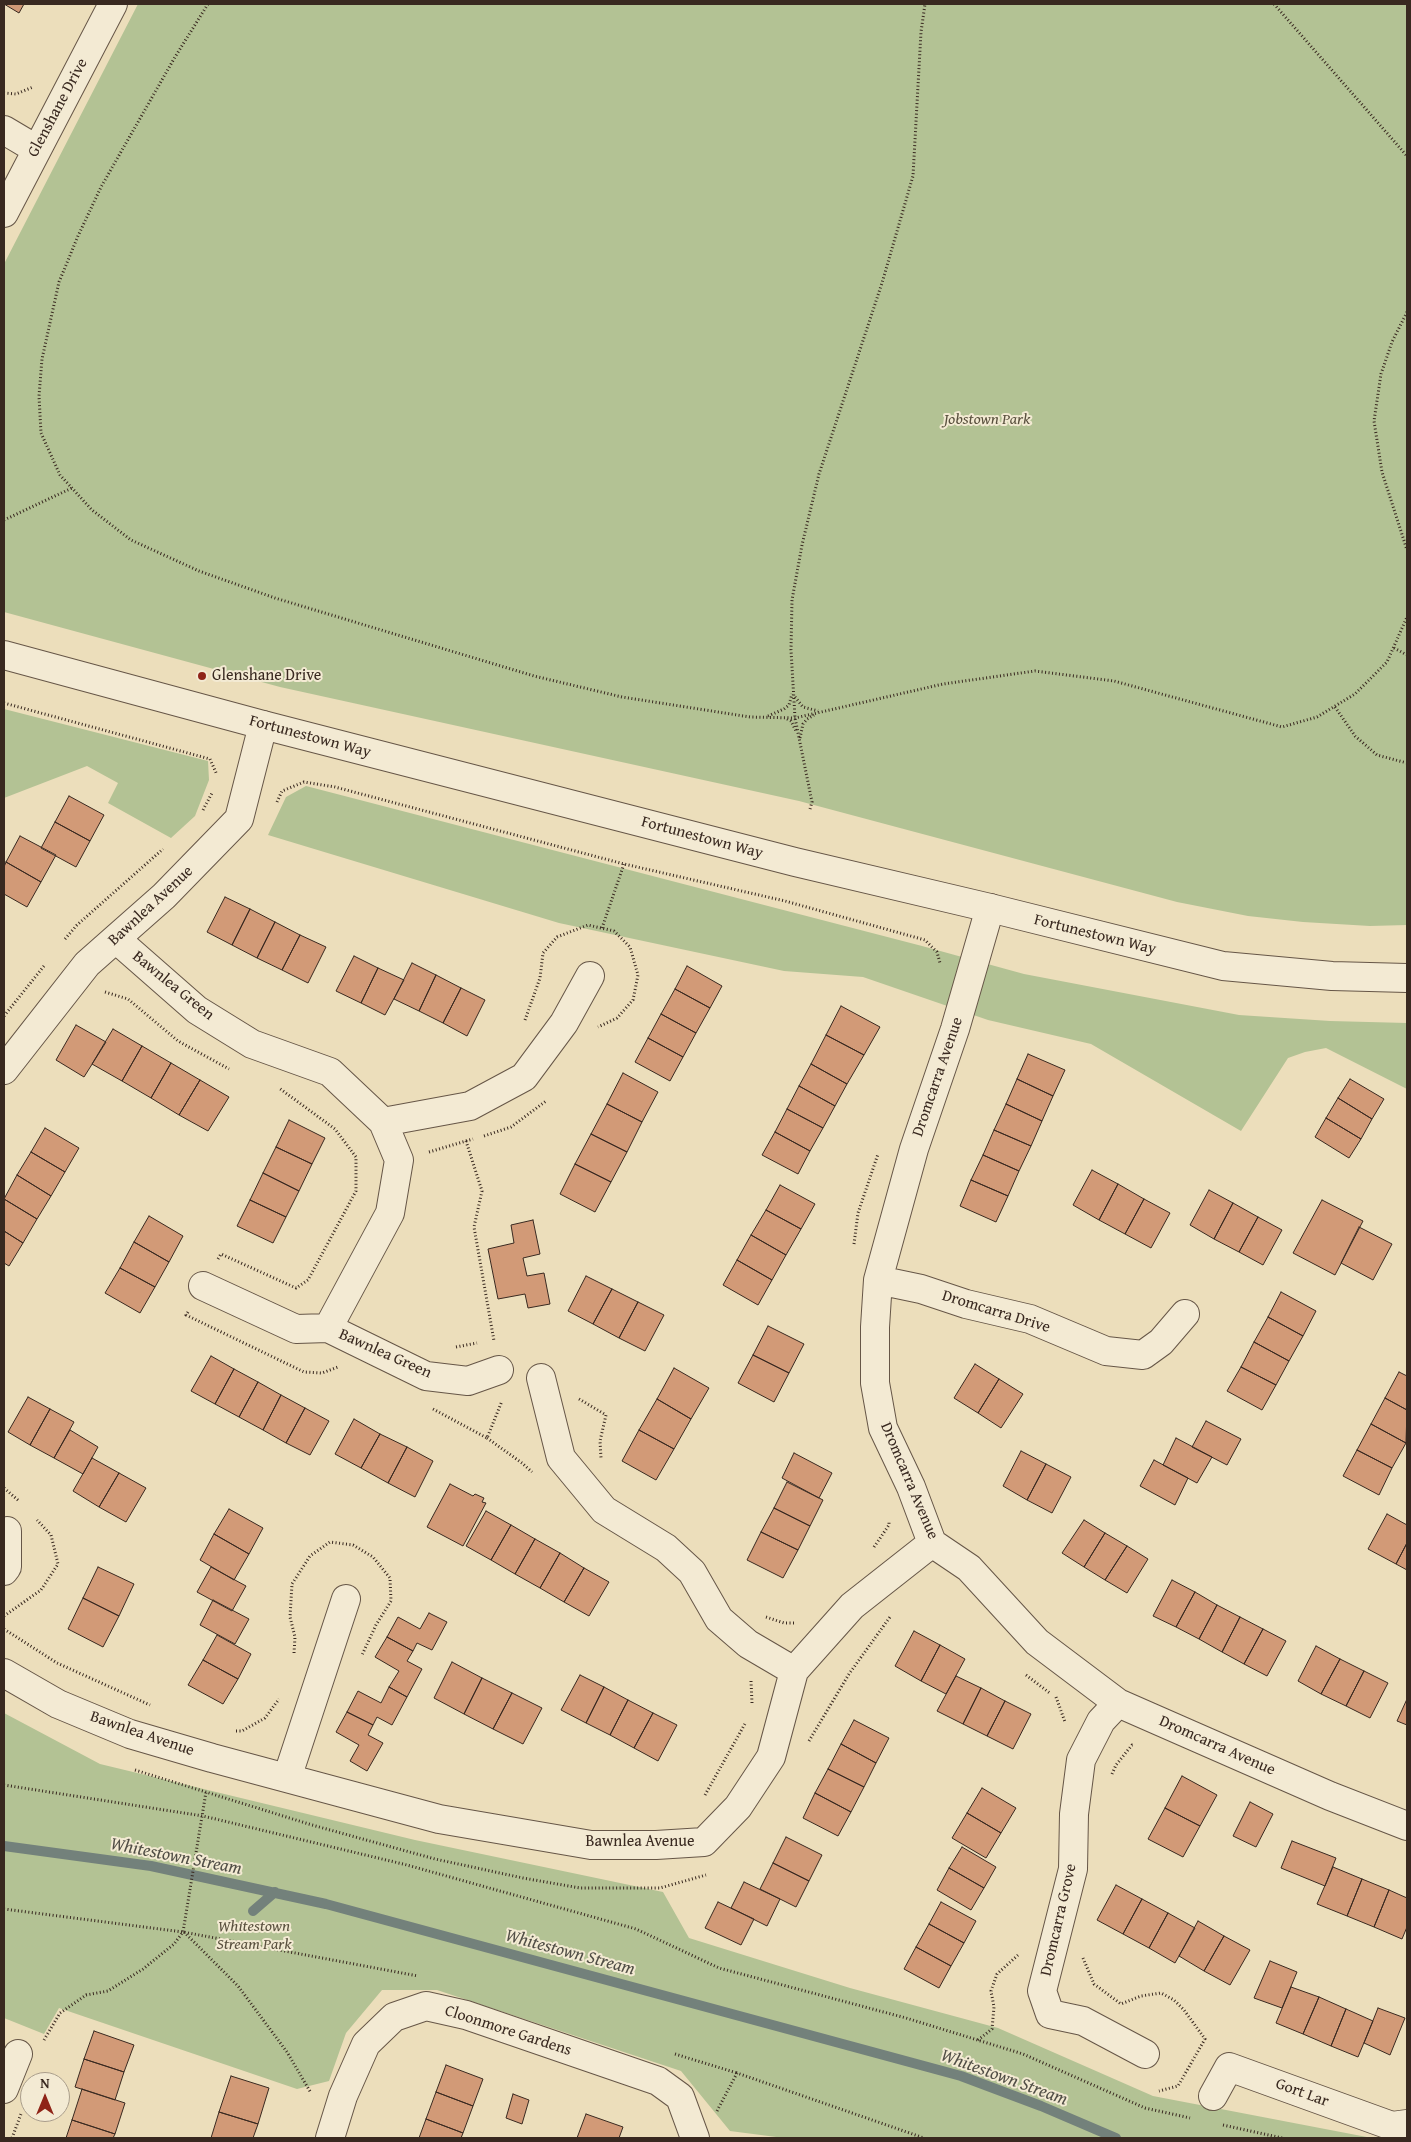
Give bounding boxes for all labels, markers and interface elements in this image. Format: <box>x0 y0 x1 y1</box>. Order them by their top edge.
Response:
street label: Glenshane Drive <box>24 55 92 161</box>
park label: Jobstown Park <box>944 410 1030 430</box>
place label: Glenshane Drive <box>212 666 321 686</box>
marker: Glenshane Drive <box>196 670 208 682</box>
street label: Fortunestown Way <box>247 712 373 762</box>
street label: Fortunestown Way <box>639 813 765 863</box>
street label: Bawnlea Avenue <box>105 862 197 950</box>
street label: Fortunestown Way <box>1032 911 1158 959</box>
street label: Bawnlea Green <box>128 947 218 1025</box>
street label: Dromcarra Avenue <box>909 1015 967 1139</box>
street label: Dromcarra Drive <box>940 1286 1052 1338</box>
street label: Bawnlea Green <box>336 1325 434 1383</box>
street label: Dromcarra Avenue <box>876 1420 942 1542</box>
street label: Bawnlea Avenue <box>87 1707 197 1761</box>
street label: Dromcarra Avenue <box>1156 1712 1278 1780</box>
street label: Bawnlea Avenue <box>586 1832 694 1852</box>
water label: Whitestown Stream <box>108 1834 244 1880</box>
street label: Dromcarra Grove <box>1037 1862 1081 1978</box>
park label: Whitestown Stream Park <box>216 1917 292 1955</box>
water label: Whitestown Stream <box>503 1925 637 1981</box>
street label: Cloonmore Gardens <box>442 2001 574 2061</box>
water label: Whitestown Stream <box>938 2045 1070 2111</box>
north arrow <box>20 2072 70 2122</box>
text: N <box>40 2073 50 2093</box>
street label: Gort Lar <box>1273 2075 1331 2111</box>

